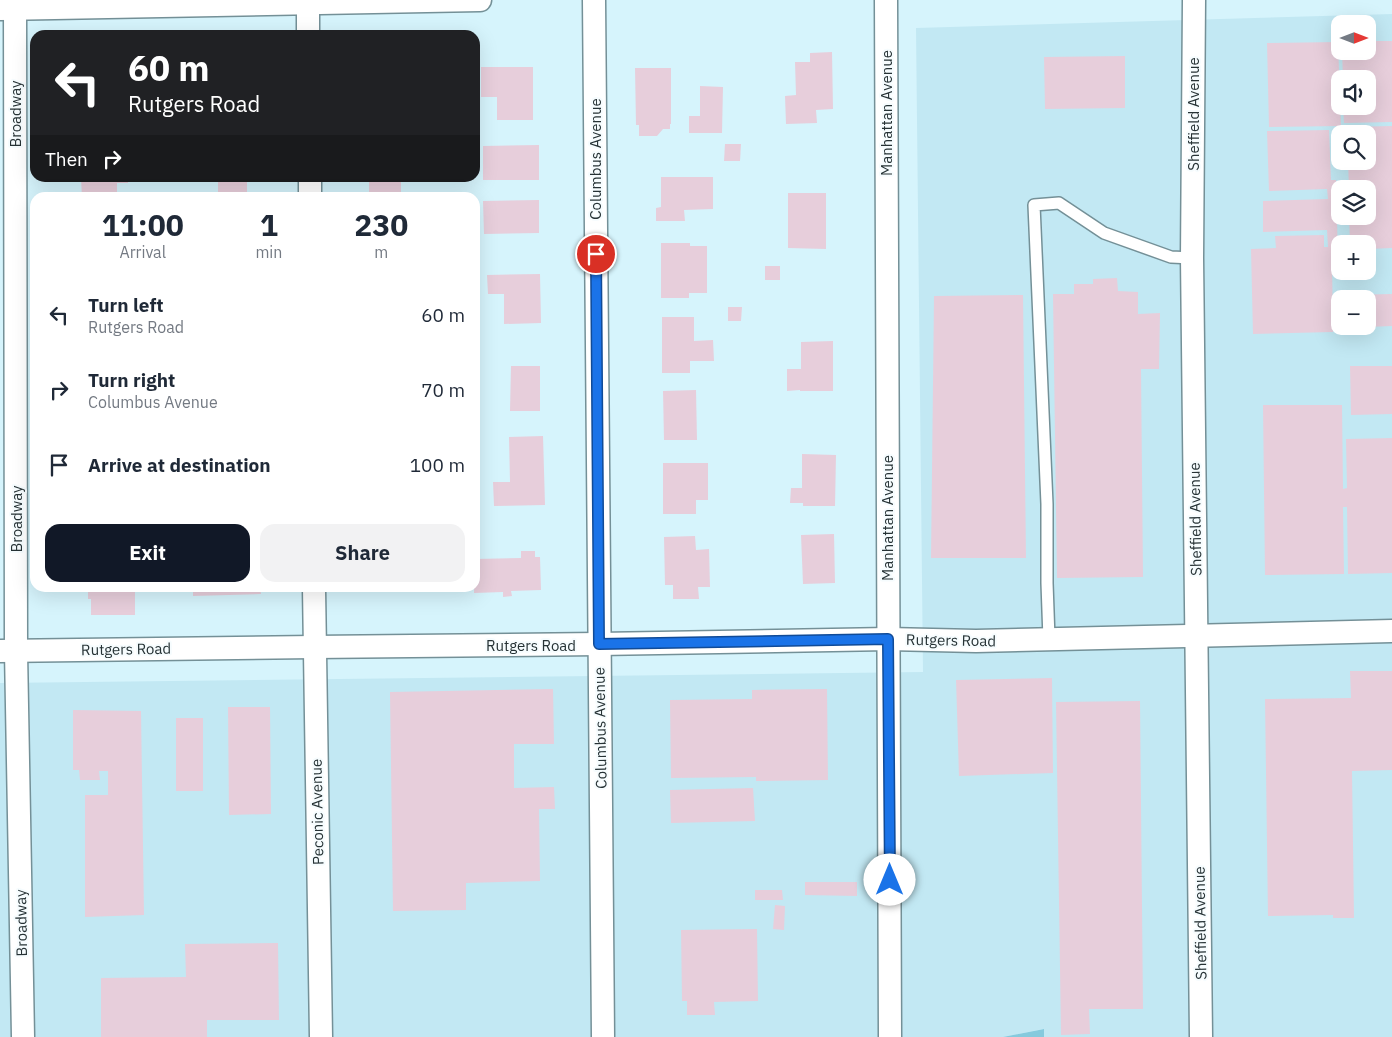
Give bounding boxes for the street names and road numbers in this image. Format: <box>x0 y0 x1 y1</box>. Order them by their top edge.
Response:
street label: Manhattan Avenue <box>877 50 896 176</box>
street label: Sheffield Avenue <box>1184 57 1203 171</box>
street label: Broadway <box>6 80 25 148</box>
street label: Columbus Avenue <box>586 98 605 220</box>
street label: Manhattan Avenue <box>878 455 897 581</box>
street label: Sheffield Avenue <box>1185 462 1205 576</box>
street label: Broadway <box>7 485 26 553</box>
street label: Rutgers Road <box>906 630 996 650</box>
street label: Rutgers Road <box>486 636 576 655</box>
street label: Rutgers Road <box>81 639 171 659</box>
street label: Columbus Avenue <box>589 667 611 789</box>
street label: Peconic Avenue <box>307 759 327 865</box>
street label: Sheffield Avenue <box>1190 866 1210 980</box>
street label: Broadway <box>11 889 31 957</box>

